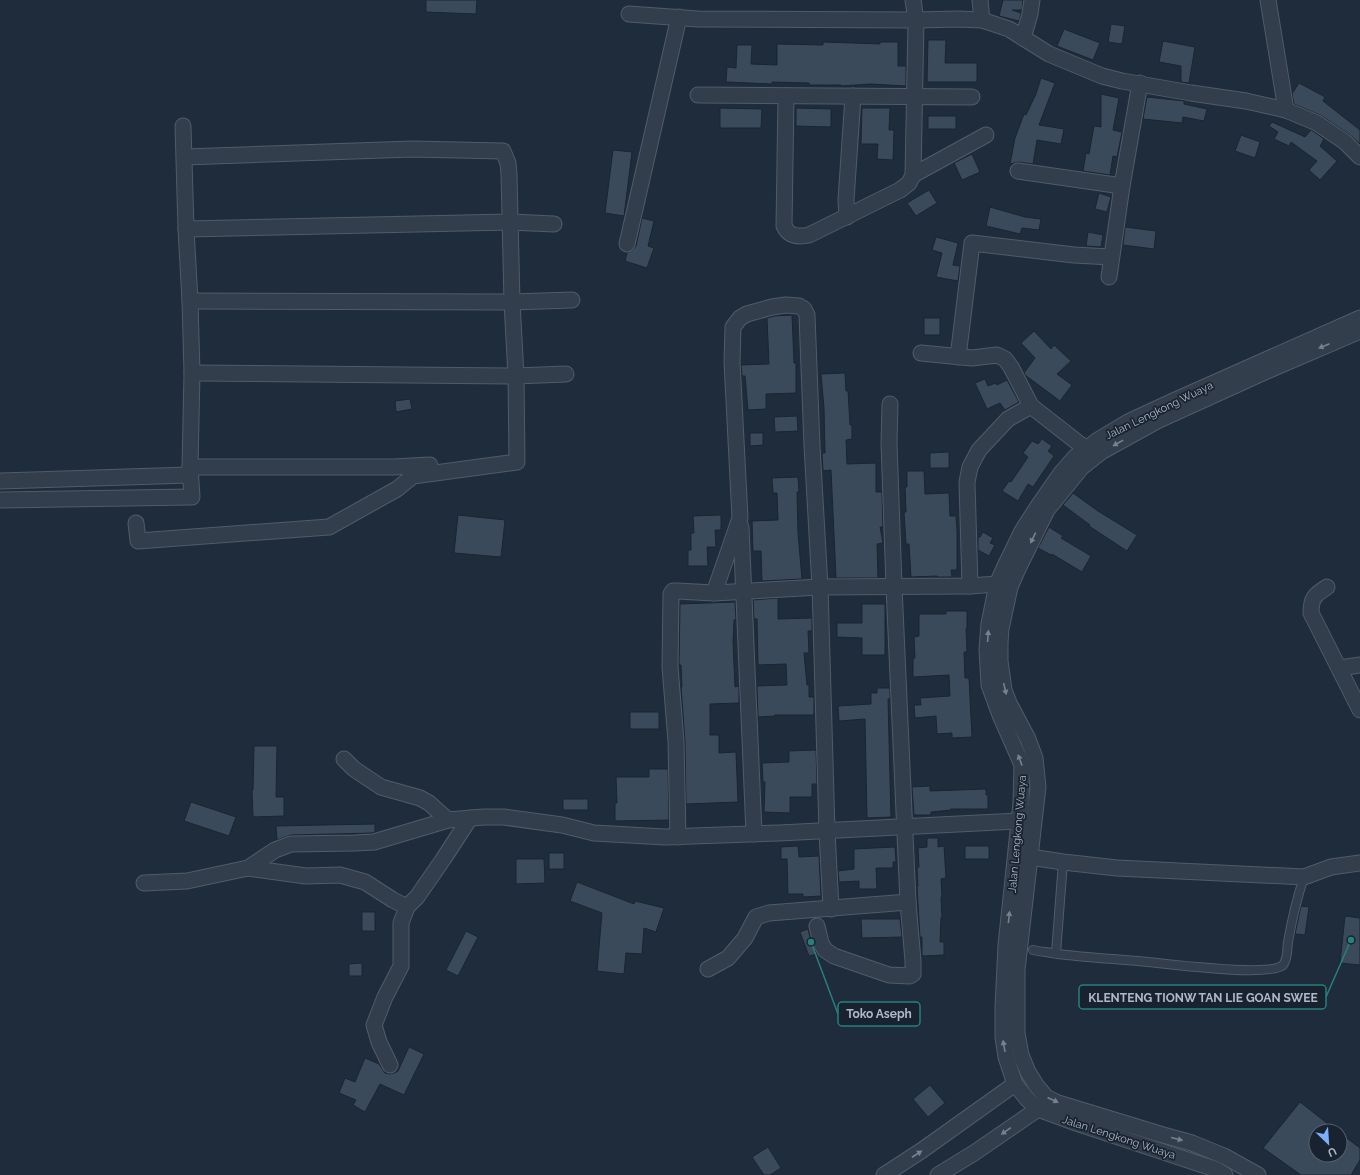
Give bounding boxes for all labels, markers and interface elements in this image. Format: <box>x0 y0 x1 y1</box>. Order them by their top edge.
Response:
one-way arrow <box>1318 344 1330 350</box>
street label: Jalan Lengkong Wuaya <box>1103 379 1215 442</box>
one-way arrow <box>1112 439 1124 446</box>
one-way arrow <box>1030 532 1036 543</box>
one-way arrow <box>984 630 991 642</box>
one-way arrow <box>1002 684 1008 696</box>
one-way arrow <box>1017 754 1023 766</box>
street label: Jalan Lengkong Wuaya <box>1006 775 1029 894</box>
one-way arrow <box>1006 911 1012 923</box>
callout: KLENTENG TIONW TAN LIE GOAN SWEE <box>1079 985 1326 1009</box>
text: KLENTENG TIONW TAN LIE GOAN SWEE <box>1088 991 1318 1005</box>
callout: Toko Aseph <box>838 1002 920 1026</box>
text: Toko Aseph <box>846 1007 912 1021</box>
one-way arrow <box>1001 1040 1007 1053</box>
one-way arrow <box>1048 1097 1059 1103</box>
street label: Jalan Lengkong Wuaya <box>1061 1113 1177 1162</box>
north arrow <box>1308 1123 1348 1163</box>
one-way arrow <box>1000 1127 1011 1135</box>
one-way arrow <box>1172 1136 1184 1142</box>
text: U <box>1326 1144 1339 1159</box>
one-way arrow <box>911 1150 922 1157</box>

